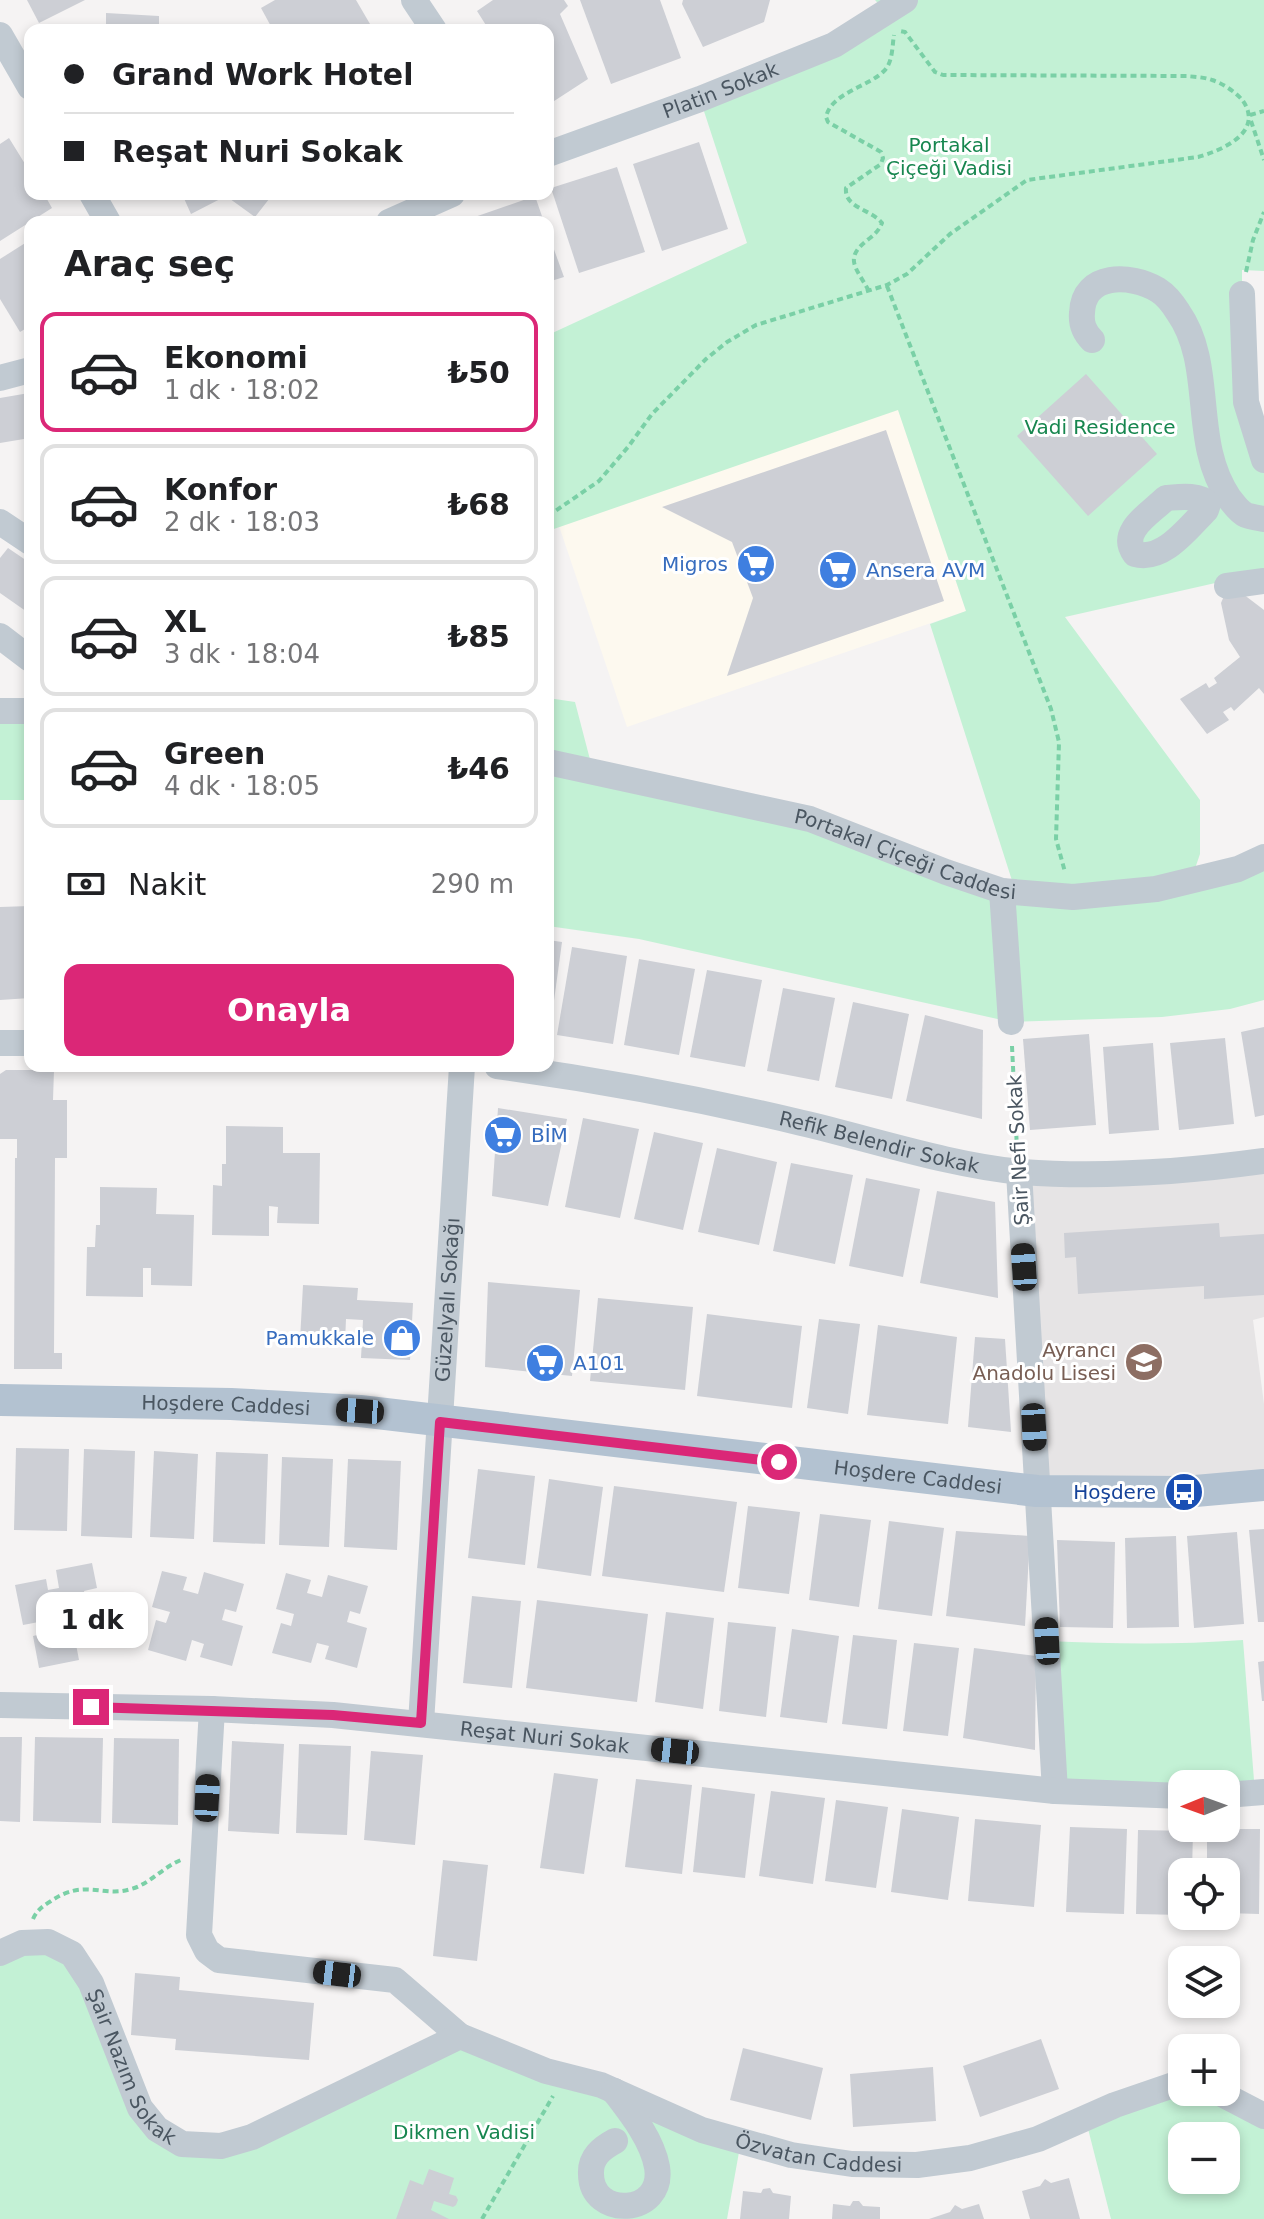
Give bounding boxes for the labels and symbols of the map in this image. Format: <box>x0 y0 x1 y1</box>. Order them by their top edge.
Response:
street label: Platin Sokak <box>659 56 782 123</box>
park label: Portakal Çiçeği Vadisi <box>886 133 1012 180</box>
park label: Vadi Residence <box>1024 415 1176 439</box>
supermarket icon: Migros <box>735 543 777 585</box>
supermarket icon: Ansera AVM <box>817 549 859 591</box>
place label: Migros <box>662 552 728 576</box>
place label: Ansera AVM <box>866 558 985 582</box>
street label: Portakal Çiçeği Caddesi <box>792 804 1017 904</box>
street label: Şair Nefi Sokak <box>1002 1073 1034 1226</box>
street label: Refik Belendir Sokak <box>777 1106 982 1178</box>
supermarket icon: BİM <box>482 1114 524 1156</box>
place label: BİM <box>531 1123 568 1147</box>
street label: Güzelyalı Sokağı <box>430 1217 465 1383</box>
car <box>1010 1242 1038 1292</box>
shop icon: Pamukkale <box>381 1317 423 1359</box>
place label: Pamukkale <box>265 1326 374 1350</box>
place label: Ayrancı Anadolu Lisesi <box>972 1338 1116 1385</box>
school or university icon: Ayrancı Anadolu Lisesi <box>1123 1341 1165 1383</box>
supermarket icon: A101 <box>524 1342 566 1384</box>
place label: A101 <box>573 1351 625 1375</box>
street label: Hoşdere Caddesi <box>141 1390 311 1420</box>
car <box>335 1397 385 1425</box>
car <box>1021 1402 1047 1452</box>
route start <box>761 1444 797 1480</box>
street label: Hoşdere Caddesi <box>832 1455 1003 1499</box>
bus stop icon: Hoşdere <box>1163 1471 1205 1513</box>
place label: Hoşdere <box>1073 1480 1156 1504</box>
callout: 1 dk <box>35 1591 147 1647</box>
car <box>1034 1616 1060 1666</box>
route end <box>73 1689 109 1725</box>
street label: Reşat Nuri Sokak <box>459 1716 631 1758</box>
car <box>650 1737 700 1765</box>
north arrow <box>1168 1770 1240 1842</box>
car <box>194 1773 220 1823</box>
car <box>312 1959 362 1989</box>
street label: Şair Nazım Sokak <box>82 1985 181 2150</box>
park label: Dikmen Vadisi <box>393 2120 535 2144</box>
street label: Özvatan Caddesi <box>732 2128 902 2177</box>

